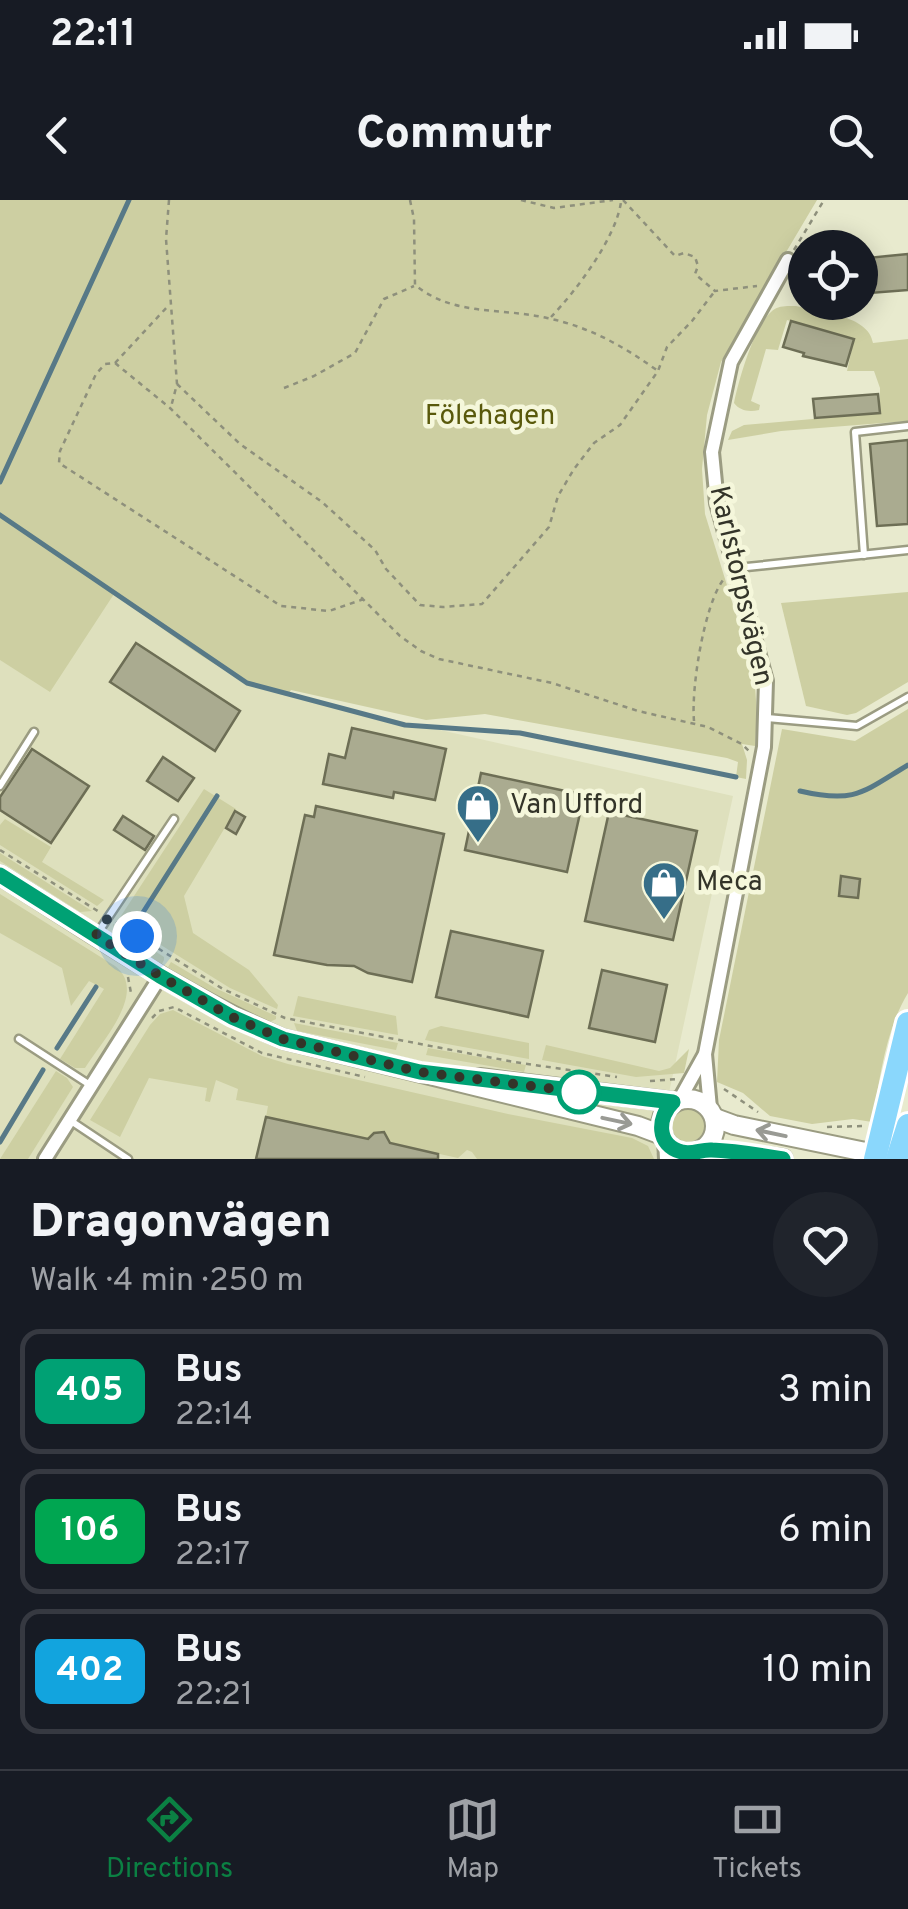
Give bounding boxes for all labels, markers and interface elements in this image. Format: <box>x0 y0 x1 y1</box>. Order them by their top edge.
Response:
text: 22:11 <box>50 11 136 60</box>
text: Commutr <box>356 107 552 164</box>
icon: back <box>30 108 85 163</box>
icon: search <box>823 108 878 163</box>
map controls <box>788 230 878 320</box>
button: locate <box>788 230 878 320</box>
park label: Fölehagen <box>425 399 555 435</box>
street label: Karlstorpsvägen <box>700 483 780 689</box>
shop icon: Van Ufford <box>455 783 501 844</box>
place label: Van Ufford <box>510 788 643 824</box>
shop icon: Meca <box>641 860 687 921</box>
place label: Meca <box>696 865 763 901</box>
your location <box>112 911 162 961</box>
unlabelled marker <box>558 1071 600 1113</box>
one-way arrow <box>600 1113 632 1131</box>
one-way arrow <box>756 1122 788 1141</box>
button: heart <box>773 1192 878 1297</box>
text: Dragonvägen <box>30 1194 332 1254</box>
text: Walk · 4 min · 250 m <box>30 1262 304 1302</box>
text: Bus <box>175 1347 242 1396</box>
text: 3 min <box>778 1367 873 1416</box>
text: 405 <box>57 1369 123 1413</box>
text: 22:14 <box>175 1396 253 1436</box>
text: Bus <box>175 1487 242 1536</box>
text: 6 min <box>778 1507 873 1556</box>
text: 106 <box>61 1509 119 1553</box>
text: 22:17 <box>175 1536 250 1576</box>
text: Bus <box>175 1627 242 1676</box>
text: 10 min <box>762 1647 873 1696</box>
text: 402 <box>57 1649 123 1693</box>
text: 22:21 <box>175 1676 253 1716</box>
tab: Directions <box>106 1792 233 1888</box>
tab: Map <box>445 1792 500 1888</box>
tab: Tickets <box>712 1792 802 1888</box>

